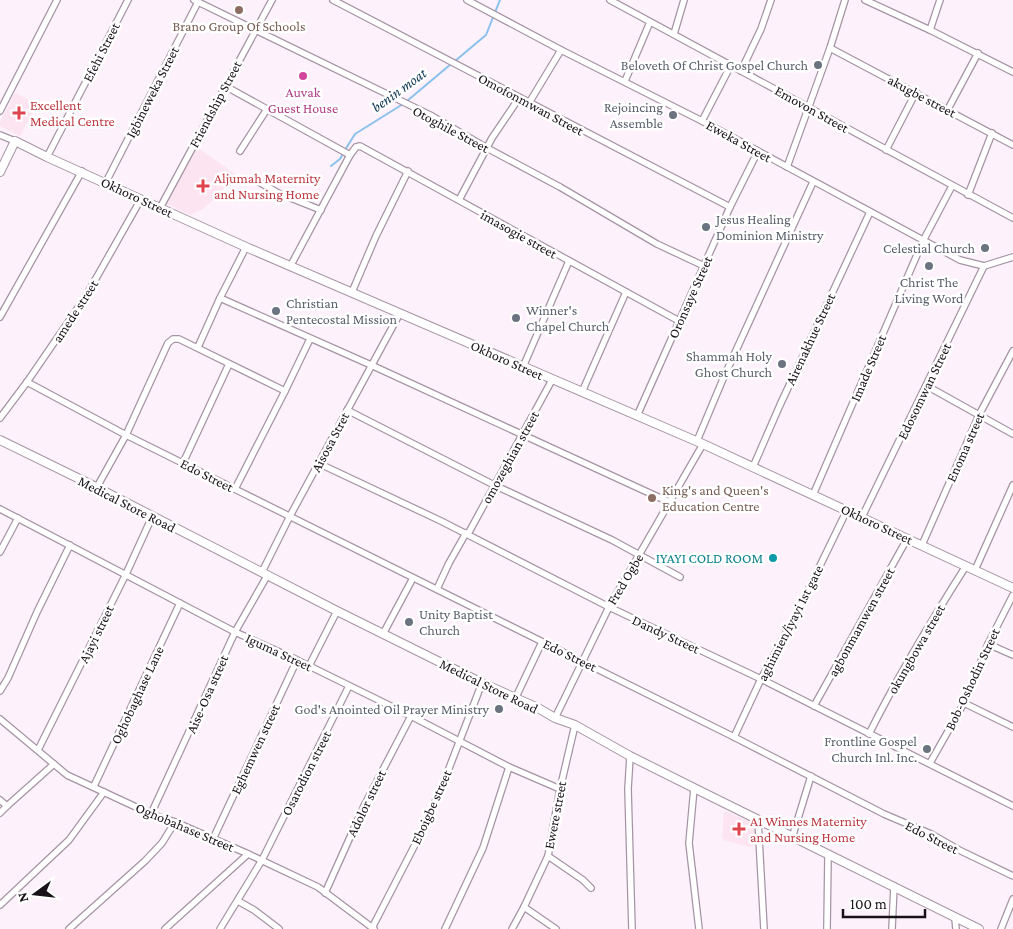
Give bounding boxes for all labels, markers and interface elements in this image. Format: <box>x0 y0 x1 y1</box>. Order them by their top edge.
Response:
marker: Brano Group Of Schools <box>233 4 245 16</box>
place label: Brano Group Of Schools <box>173 18 305 34</box>
street label: Efehi Street <box>79 19 123 84</box>
street label: Igbineweka Street <box>122 43 182 140</box>
place label: Beloveth Of Christ Gospel Church <box>621 57 808 73</box>
street label: Friendship Street <box>185 58 245 150</box>
marker: Beloveth Of Christ Gospel Church <box>812 59 824 71</box>
water label: benin moat <box>369 65 430 115</box>
street label: Omofonmwan Street <box>476 69 587 139</box>
marker: Auvak Guest House <box>297 70 309 82</box>
street label: akugbe street <box>885 71 959 121</box>
street label: Emovon Street <box>772 82 852 136</box>
place label: Auvak Guest House <box>268 84 338 116</box>
place label: Excellent Medical Centre <box>30 97 115 129</box>
place label: Rejoincing Assemble <box>604 99 663 131</box>
street label: Otoghile Street <box>410 102 492 156</box>
marker: Excellent Medical Centre <box>12 106 26 120</box>
marker: Rejoincing Assemble <box>667 109 679 121</box>
street label: Eweka Street <box>704 117 775 166</box>
place label: Aljumah Maternity and Nursing Home <box>214 170 321 202</box>
street label: Okhoro Street <box>98 173 176 221</box>
marker: Aljumah Maternity and Nursing Home <box>196 179 210 193</box>
street label: imasogie street <box>478 206 560 262</box>
place label: Jesus Healing Dominion Ministry <box>714 211 824 243</box>
marker: Jesus Healing Dominion Ministry <box>700 221 712 233</box>
place label: Celestial Church <box>883 240 975 256</box>
marker: Celestial Church <box>979 242 991 254</box>
street label: Oronsaye Street <box>665 253 715 341</box>
marker: Christ The Living Word <box>923 260 935 272</box>
place label: Christ The Living Word <box>895 274 964 306</box>
street label: amede street <box>49 276 101 345</box>
street label: Airenakhue Street <box>782 290 838 388</box>
place label: Christian Pentecostal Mission <box>286 295 398 327</box>
place label: Winner's Chapel Church <box>526 302 610 334</box>
marker: Christian Pentecostal Mission <box>270 305 282 317</box>
marker: Winner's Chapel Church <box>510 312 522 324</box>
street label: Imade Street <box>847 332 889 404</box>
street label: Okhoro Street <box>468 337 546 383</box>
street label: Edosomwan Street <box>894 340 954 442</box>
place label: Shammah Holy Ghost Church <box>686 348 773 380</box>
marker: Shammah Holy Ghost Church <box>776 358 788 370</box>
street label: omozeghian street <box>478 408 542 506</box>
street label: Aisosa Stret <box>308 409 353 475</box>
street label: Enoma street <box>943 410 988 484</box>
street label: Edo Street <box>178 455 237 495</box>
street label: Medical Store Road <box>76 473 179 536</box>
place label: King's and Queen's Education Centre <box>662 482 769 514</box>
marker: King's and Queen's Education Centre <box>646 492 658 504</box>
street label: Okhoro Street <box>838 500 916 548</box>
street label: Fred Ogbe <box>603 550 647 608</box>
place label: IYAYI COLD ROOM <box>656 550 763 566</box>
marker: IYAYI COLD ROOM <box>767 552 779 564</box>
street label: aghimien/iyayi 1st gate <box>754 562 826 684</box>
street label: agbonmamwen street <box>824 564 898 679</box>
street label: okungbowa street <box>884 601 948 696</box>
street label: Ajayi street <box>75 602 118 666</box>
place label: Unity Baptist Church <box>419 606 493 638</box>
street label: Dandy Street <box>630 611 703 657</box>
marker: Unity Baptist Church <box>403 616 415 628</box>
street label: Bob-Oshodin Street <box>941 625 1003 732</box>
street label: Iguma Street <box>243 630 315 675</box>
street label: Edo Street <box>541 635 600 675</box>
street label: Oghobaghase Lane <box>107 643 167 747</box>
street label: Aise-Osa street <box>183 652 232 736</box>
street label: Medical Store Road <box>437 655 541 717</box>
street label: Eghemwen street <box>227 701 283 796</box>
place label: God's Anointed Oil Prayer Ministry <box>295 701 490 717</box>
marker: God's Anointed Oil Prayer Ministry <box>493 703 505 715</box>
street label: Osarodion street <box>278 728 334 818</box>
place label: Frontline Gospel Church Inl. Inc. <box>824 733 917 765</box>
marker: Frontline Gospel Church Inl. Inc. <box>921 743 933 755</box>
street label: Adolor street <box>343 767 389 839</box>
street label: Eboigbe street <box>407 767 455 847</box>
street label: Ewere street <box>541 779 569 850</box>
street label: Oghobahase Street <box>133 799 237 855</box>
place label: A1 Winnes Maternity and Nursing Home <box>750 813 867 845</box>
street label: Edo Street <box>903 817 962 857</box>
marker: A1 Winnes Maternity and Nursing Home <box>732 822 746 836</box>
north arrow <box>10 869 60 919</box>
scale bar <box>843 886 926 918</box>
text: N <box>13 890 31 904</box>
text: 100 m <box>850 896 887 912</box>

